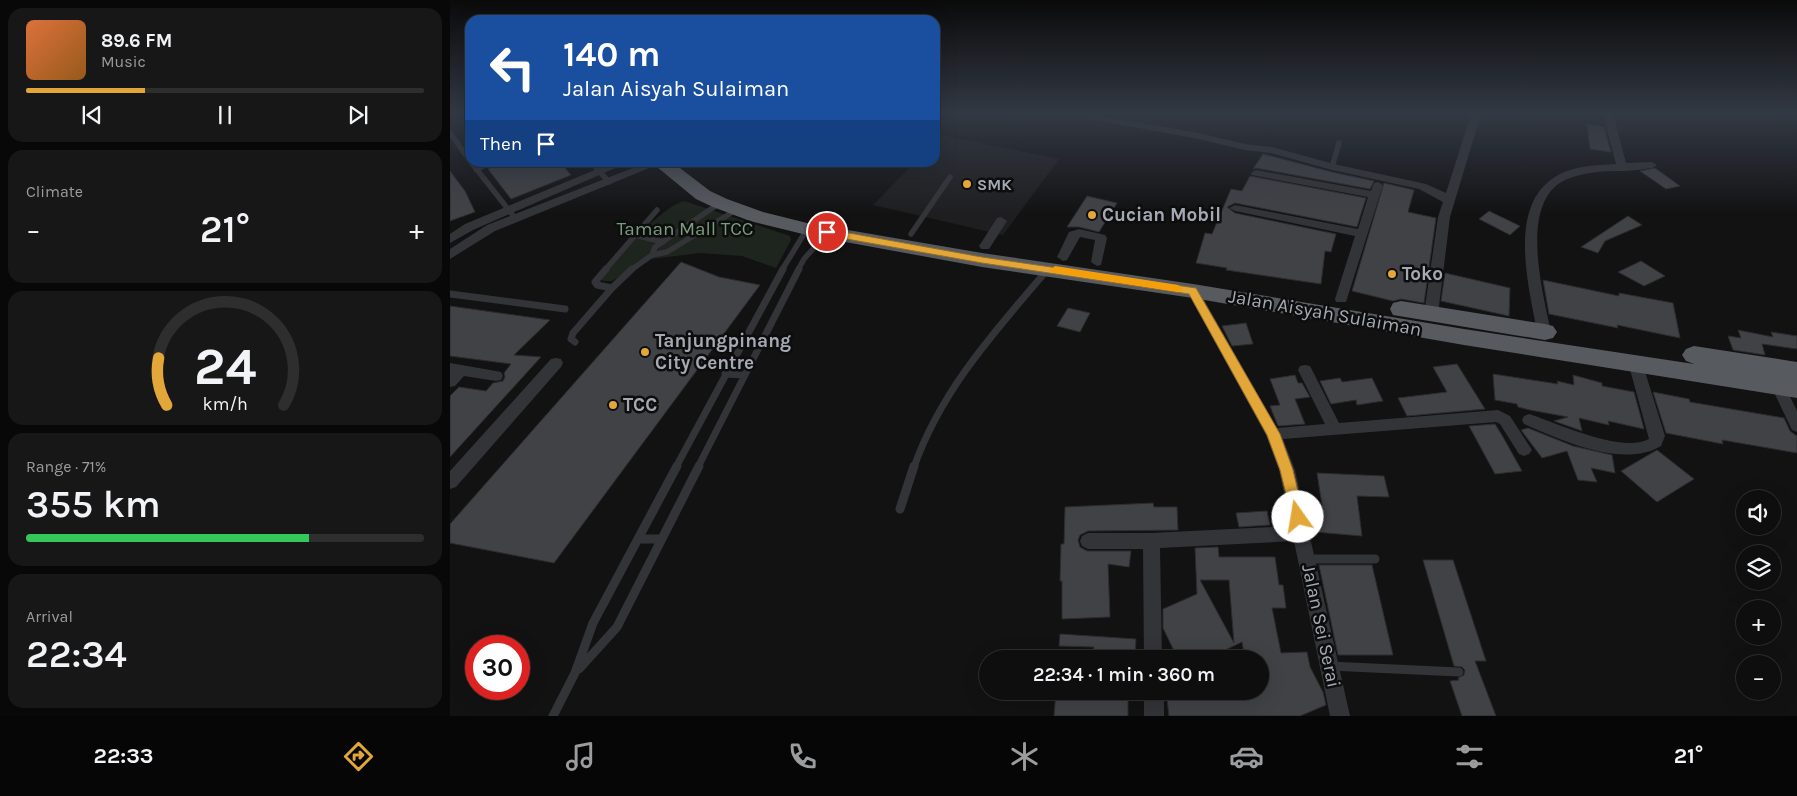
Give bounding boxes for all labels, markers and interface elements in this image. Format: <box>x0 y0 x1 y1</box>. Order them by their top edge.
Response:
text: 89.6 FM <box>101 30 172 52</box>
text: 140 m <box>563 34 661 75</box>
icon: left <box>480 35 545 100</box>
text: Music <box>101 52 146 71</box>
text: Jalan Aisyah Sulaiman <box>563 76 789 102</box>
icon: previous <box>78 101 106 129</box>
icon: pause <box>211 101 239 129</box>
icon: next <box>344 101 372 129</box>
icon: arrive <box>532 130 560 158</box>
text: Then <box>480 133 522 155</box>
place label: SMK <box>977 175 1012 194</box>
marker: SMK <box>961 178 973 190</box>
text: Climate <box>26 182 83 201</box>
place label: Cucian Mobil <box>1102 204 1221 226</box>
text: 21° <box>200 207 250 252</box>
marker: Cucian Mobil <box>1086 209 1098 221</box>
pin <box>806 211 848 253</box>
text: − <box>26 213 41 246</box>
text: + <box>409 213 424 246</box>
park label: Taman Mall TCC <box>616 218 754 240</box>
icon: arrive <box>813 218 841 246</box>
place label: Toko <box>1402 263 1443 285</box>
marker: Toko <box>1386 268 1398 280</box>
street label: Jalan Aisyah Sulaiman <box>1227 285 1423 341</box>
place label: Tanjungpinang City Centre <box>655 330 791 374</box>
text: 24 <box>194 336 256 397</box>
marker: Tanjungpinang City Centre <box>639 346 651 358</box>
text: km/h <box>202 394 248 415</box>
place label: TCC <box>623 394 657 416</box>
marker: TCC <box>607 399 619 411</box>
text: Range · 71% <box>26 457 106 476</box>
text: 355 km <box>26 482 161 527</box>
position arrow <box>1271 490 1323 542</box>
map controls <box>1736 490 1781 700</box>
button: sound <box>1736 490 1781 535</box>
button: layers <box>1736 545 1781 590</box>
street label: Jalan Sei Serai <box>1297 562 1345 690</box>
button: + <box>1736 600 1781 645</box>
text: Arrival <box>26 607 73 626</box>
text: 22:34 <box>26 632 127 677</box>
speed limit sign: 30 <box>465 635 530 700</box>
button: − <box>1736 655 1781 700</box>
text: 22:34 · 1 min · 360 m <box>1033 664 1215 686</box>
icon: directions <box>341 739 376 774</box>
icon: music <box>563 739 598 774</box>
icon: phone <box>785 739 820 774</box>
icon: climate <box>1007 739 1042 774</box>
icon: car <box>1229 739 1264 774</box>
icon: filters <box>1452 739 1487 774</box>
text: 22:33 <box>94 743 154 769</box>
text: 21° <box>1674 743 1703 769</box>

